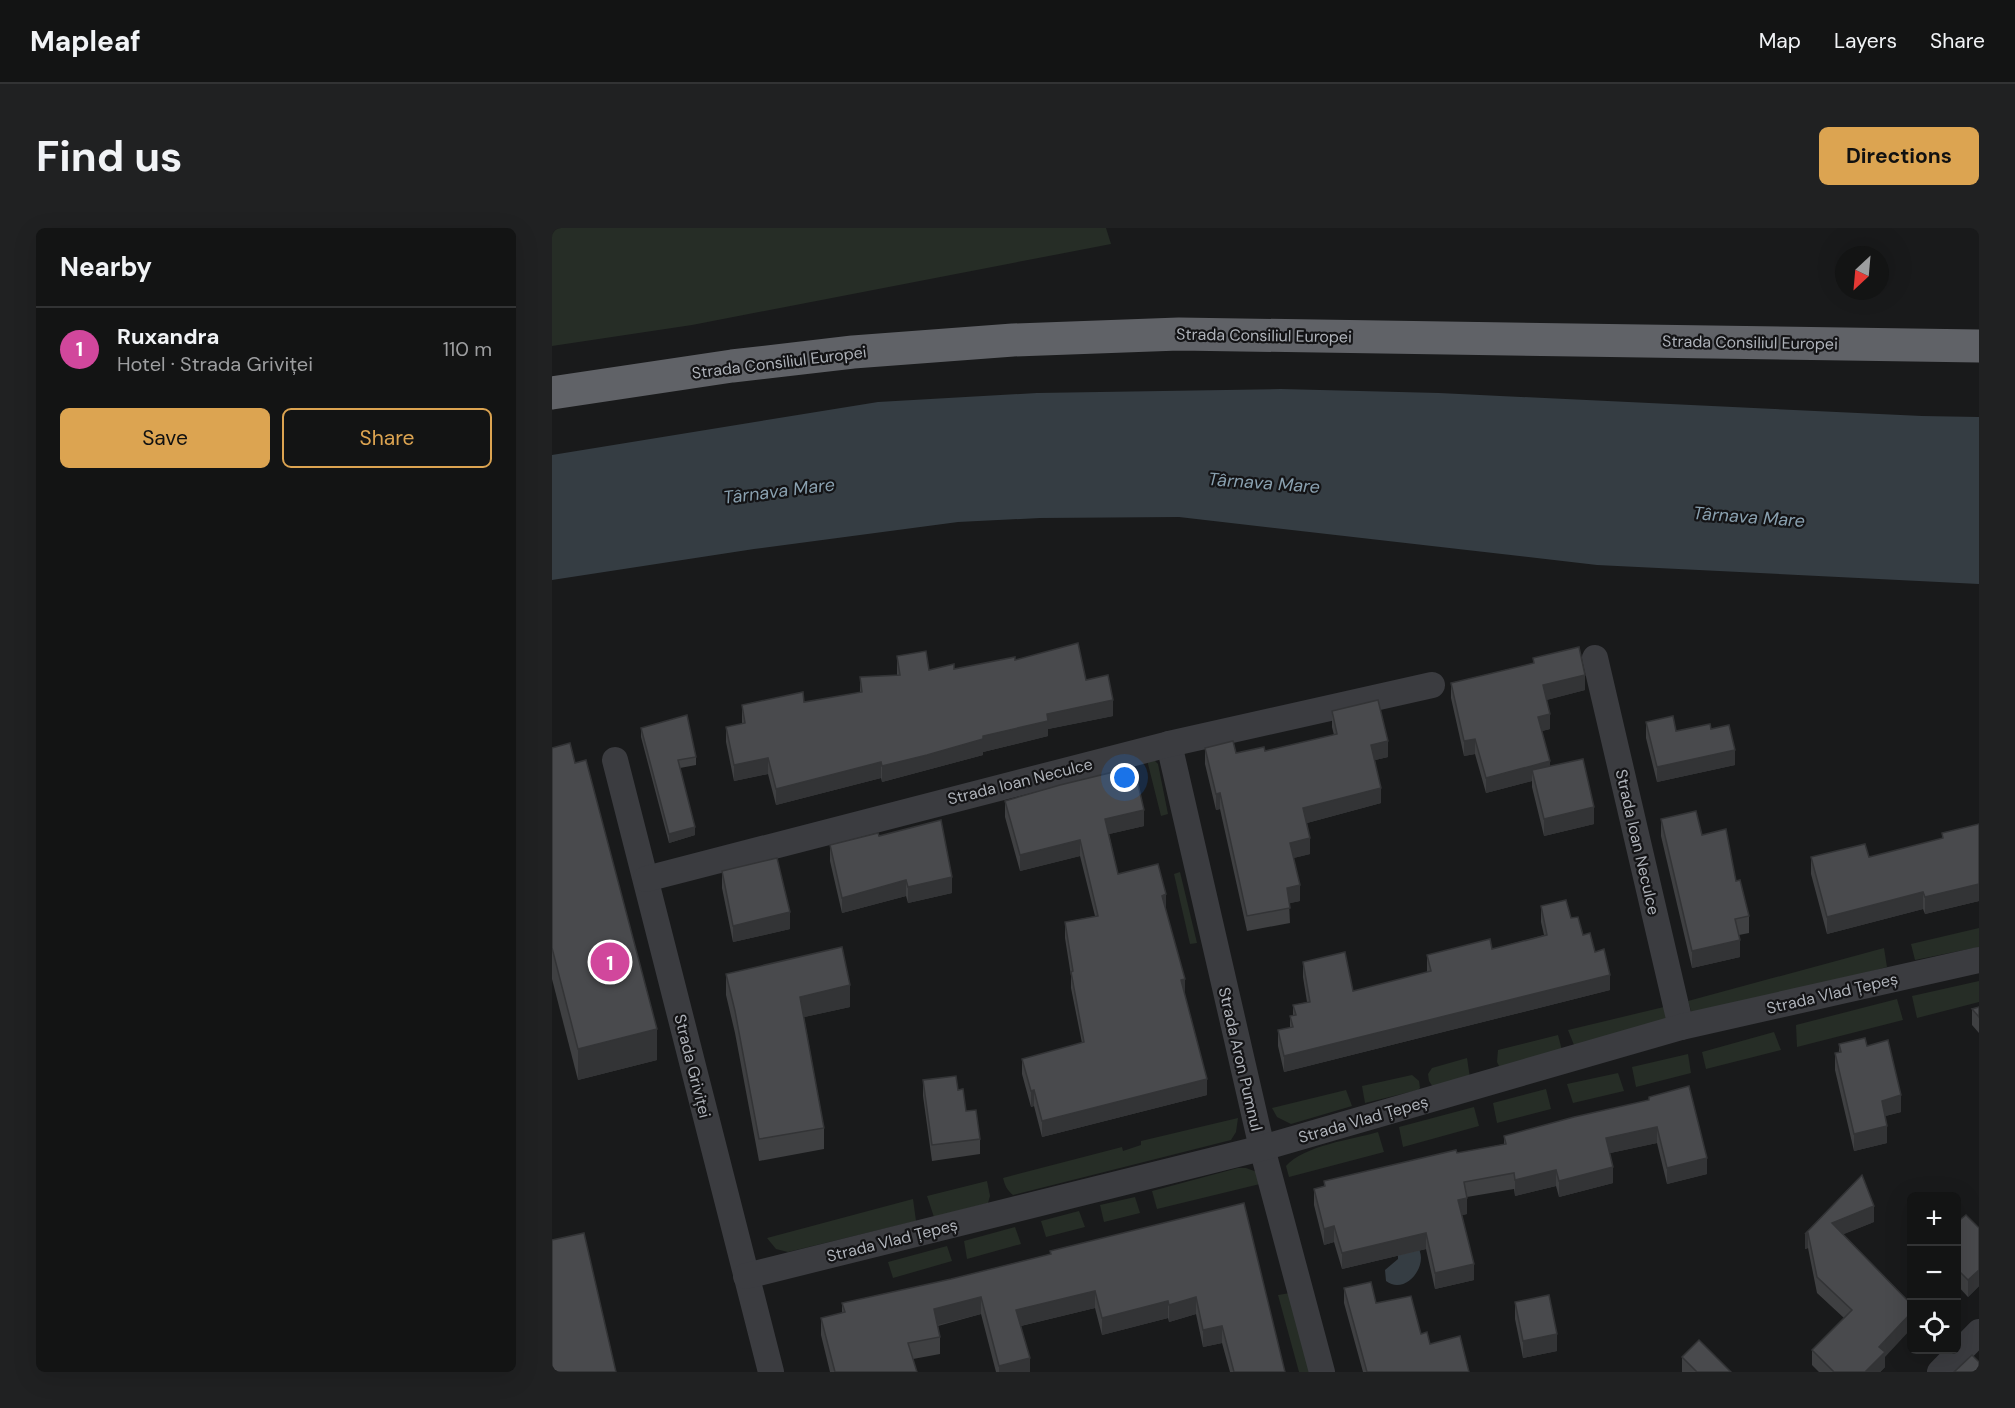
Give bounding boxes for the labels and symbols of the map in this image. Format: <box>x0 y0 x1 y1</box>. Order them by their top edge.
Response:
north arrow <box>1835 246 1889 300</box>
street label: Strada Consiliul Europei <box>1176 323 1352 348</box>
street label: Strada Consiliul Europei <box>1662 330 1838 355</box>
street label: Strada Consiliul Europei <box>691 341 868 384</box>
water label: Târnava Mare <box>1207 467 1321 499</box>
water label: Târnava Mare <box>722 472 836 510</box>
water label: Târnava Mare <box>1692 501 1806 533</box>
street label: Strada Ioan Neculce <box>945 753 1095 810</box>
your location <box>1110 763 1139 792</box>
street label: Strada Ioan Neculce <box>1611 767 1664 917</box>
pin: 1 <box>590 940 630 984</box>
street label: Strada Vlad Țepeș <box>1764 968 1900 1019</box>
street label: Strada Aron Pumnul <box>1214 985 1267 1133</box>
street label: Strada Griviței <box>669 1012 716 1120</box>
street label: Strada Vlad Țepeș <box>1296 1091 1431 1148</box>
street label: Strada Vlad Țepeș <box>824 1214 960 1267</box>

